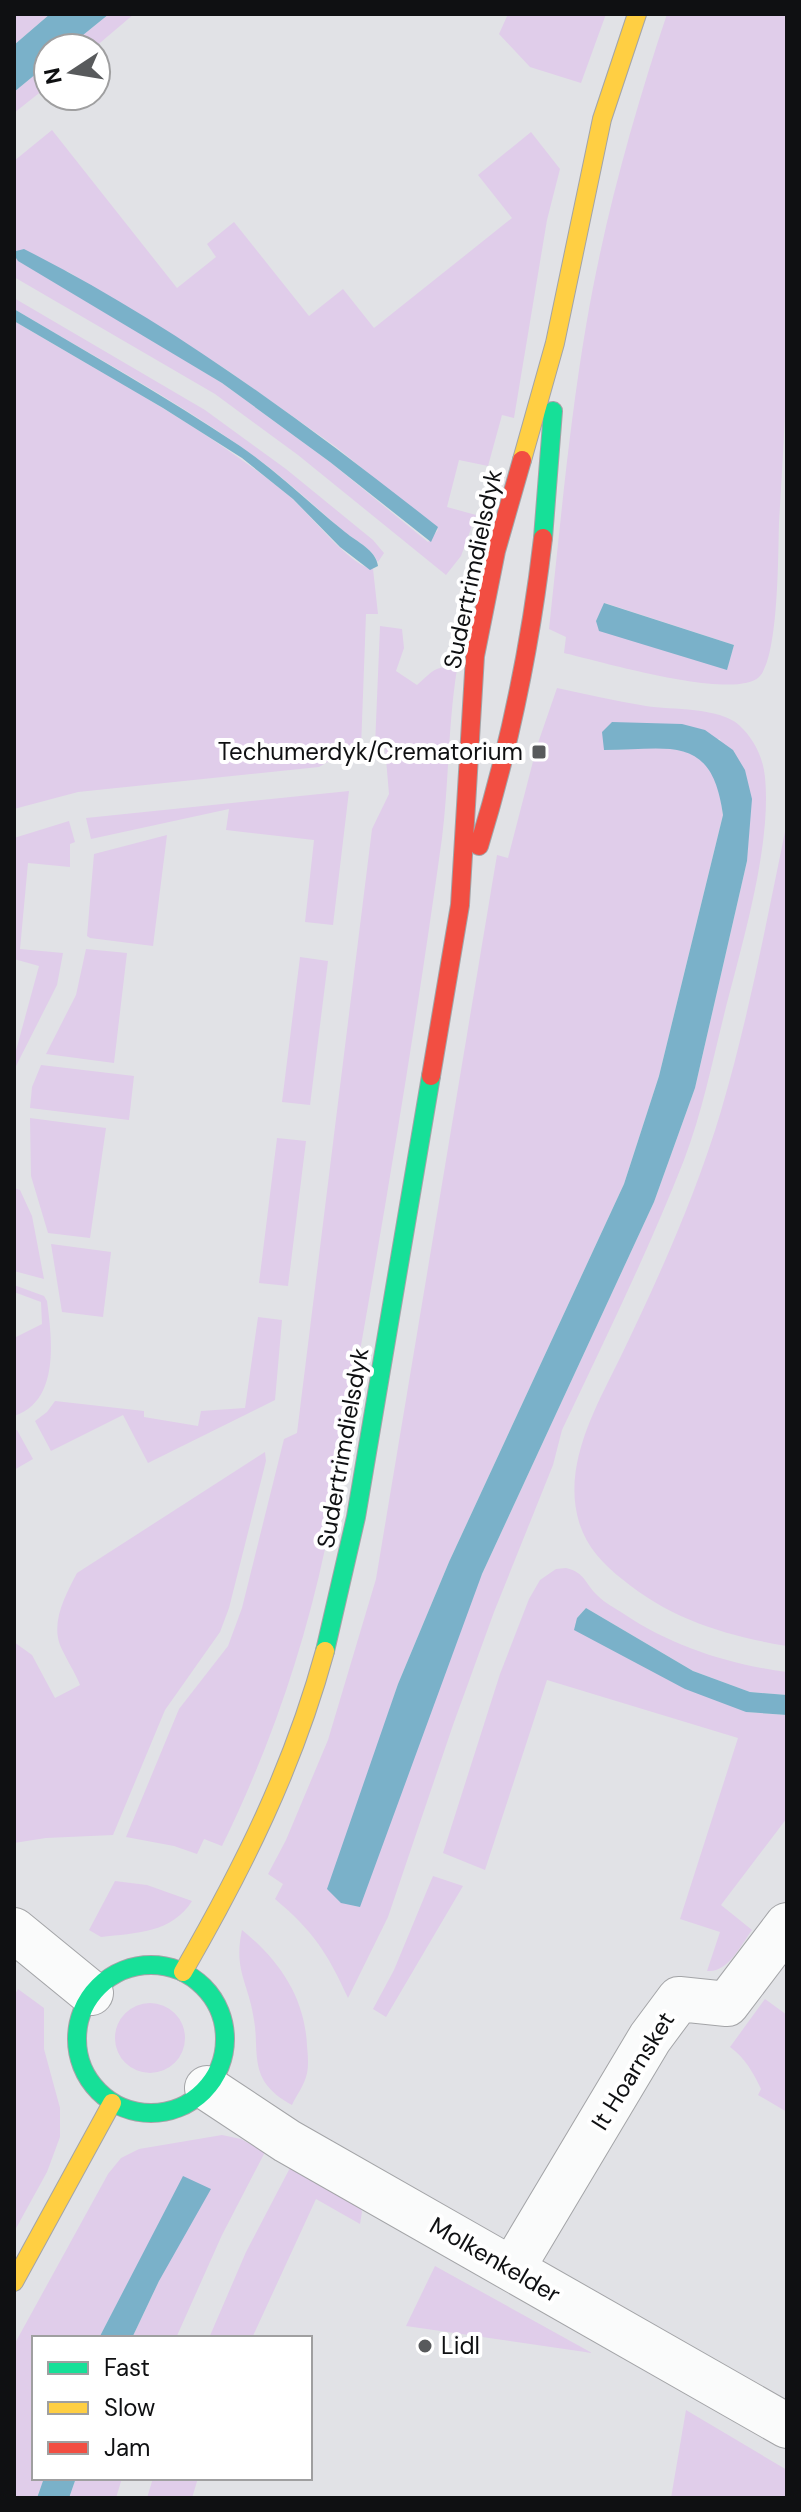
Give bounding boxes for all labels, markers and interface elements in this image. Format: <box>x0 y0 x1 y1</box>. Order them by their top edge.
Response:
north arrow <box>32 32 112 112</box>
text: N <box>37 65 69 87</box>
street label: Sudertrimdielsdyk <box>436 466 509 671</box>
place label: Techumerdyk/Crematorium <box>218 736 523 767</box>
marker: Techumerdyk/Crematorium <box>530 743 548 761</box>
street label: Sudertrimdielsdyk <box>310 1345 375 1551</box>
street label: It Hoarnsket <box>584 2006 681 2136</box>
street label: Molkenkelder <box>424 2210 566 2310</box>
place label: Lidl <box>441 2330 480 2361</box>
legend <box>32 2336 312 2480</box>
marker: Lidl <box>416 2337 434 2355</box>
text: Fast <box>104 2352 150 2383</box>
text: Slow <box>104 2392 155 2423</box>
text: Jam <box>104 2432 150 2463</box>

